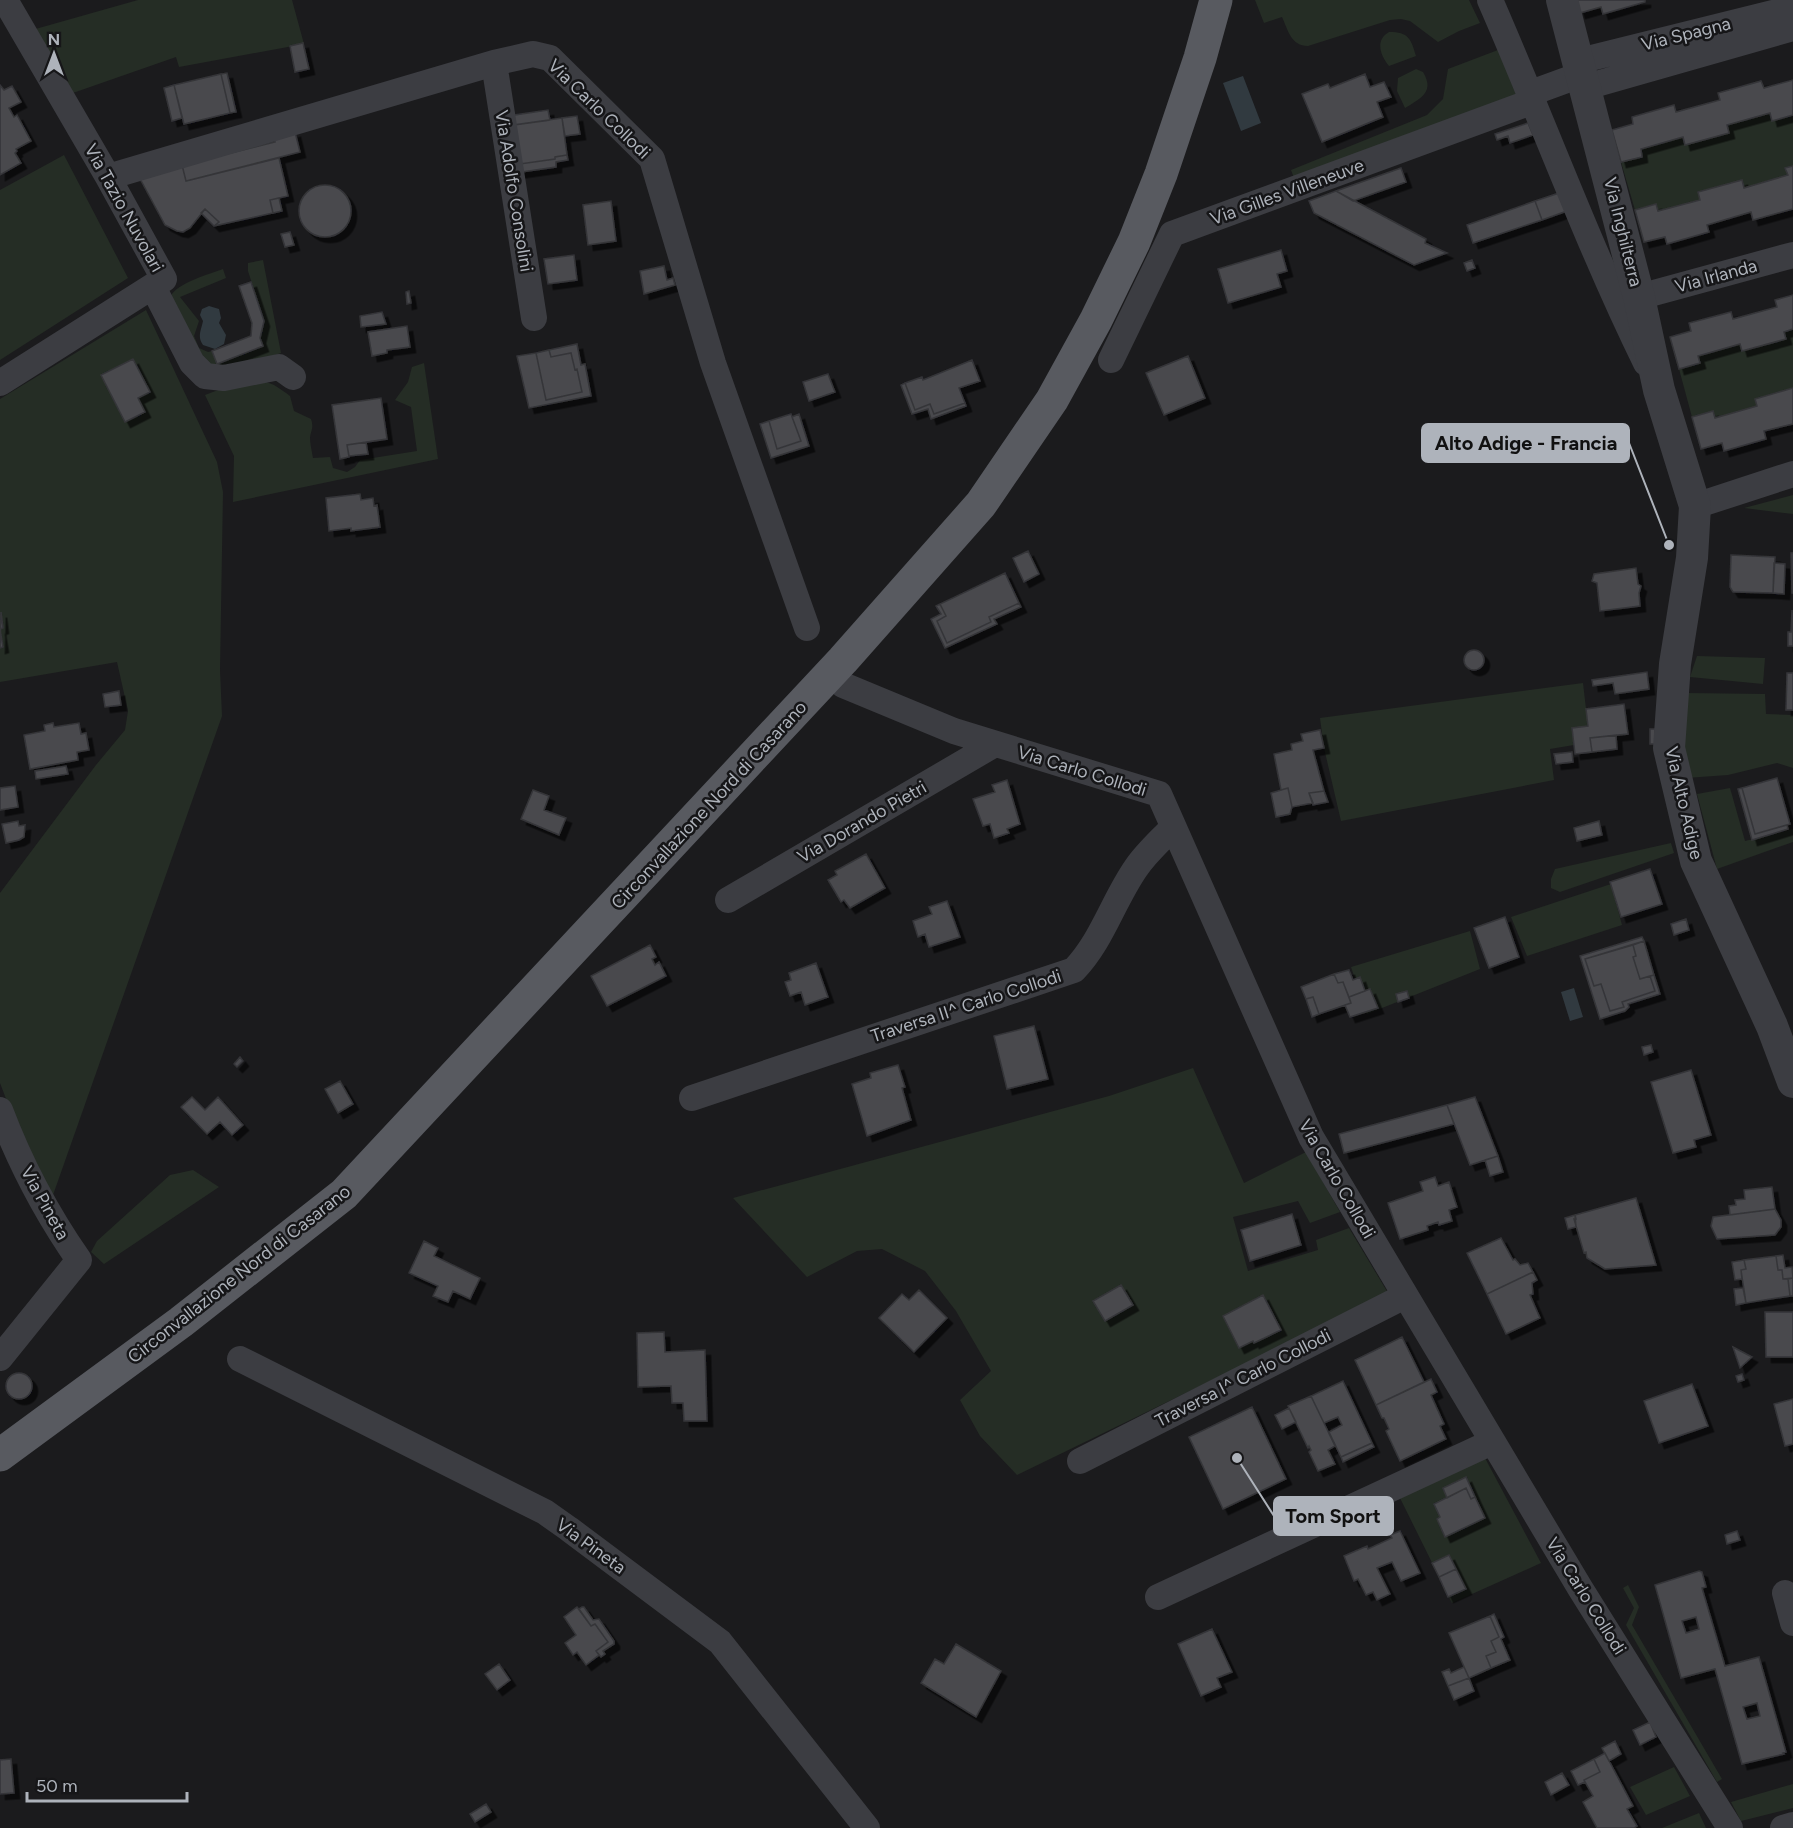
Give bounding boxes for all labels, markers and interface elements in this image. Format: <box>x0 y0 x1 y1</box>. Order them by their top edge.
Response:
street label: Via Spagna <box>1639 12 1733 56</box>
north arrow <box>24 24 84 84</box>
text: N <box>48 30 60 49</box>
street label: Via Carlo Collodi <box>543 55 655 163</box>
street label: Via Adolfo Consolini <box>490 109 538 273</box>
street label: Via Tazio Nuvolari <box>80 140 168 276</box>
street label: Via Gilles Villeneuve <box>1207 154 1367 230</box>
street label: Via Inghilterra <box>1599 175 1647 289</box>
street label: Via Irlanda <box>1673 254 1759 298</box>
callout: Alto Adige - Francia <box>1422 424 1629 462</box>
text: Alto Adige - Francia <box>1435 431 1617 455</box>
street label: Circonvallazione Nord di Casarano <box>607 696 811 914</box>
street label: Via Carlo Collodi <box>1015 741 1149 801</box>
street label: Via Alto Adige <box>1660 744 1708 862</box>
street label: Via Dorando Pietri <box>794 776 930 868</box>
street label: Traversa II^ Carlo Collodi <box>868 965 1064 1047</box>
street label: Via Carlo Collodi <box>1294 1116 1380 1242</box>
street label: Via Pineta <box>16 1162 74 1244</box>
street label: Circonvallazione Nord di Casarano <box>123 1180 355 1368</box>
street label: Traversa I^ Carlo Collodi <box>1152 1324 1334 1432</box>
callout: Tom Sport <box>1274 1497 1393 1535</box>
text: Tom Sport <box>1285 1504 1381 1528</box>
street label: Via Pineta <box>552 1513 630 1579</box>
street label: Via Carlo Collodi <box>1541 1533 1631 1659</box>
scale bar <box>27 1765 188 1803</box>
text: 50 m <box>36 1775 78 1797</box>

